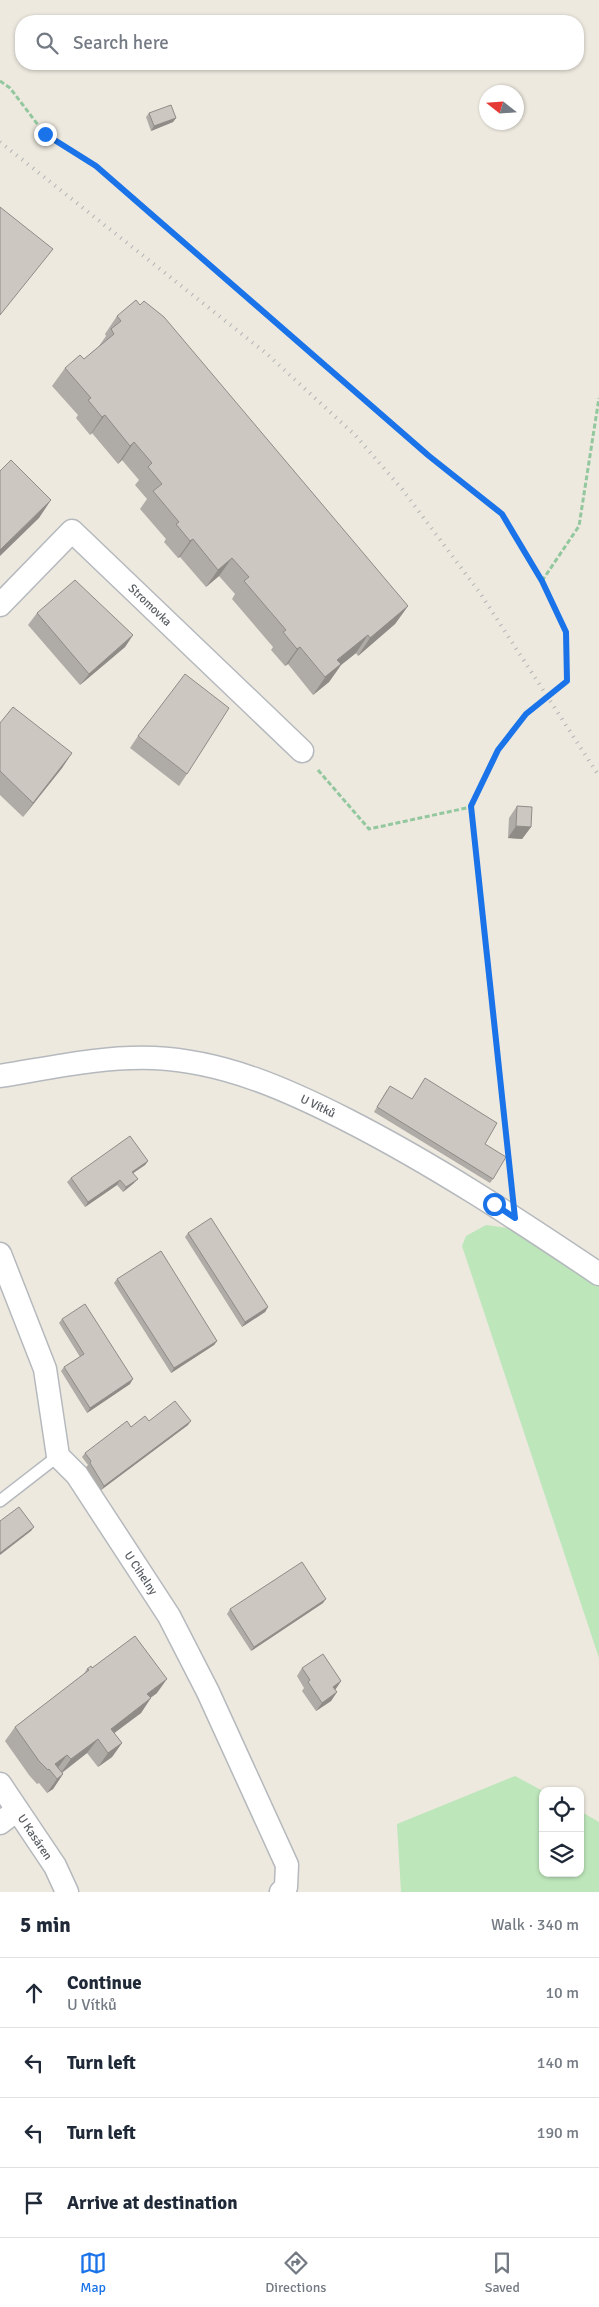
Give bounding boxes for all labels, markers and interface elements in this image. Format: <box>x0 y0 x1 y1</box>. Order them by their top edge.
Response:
search box <box>15 15 584 70</box>
icon: search <box>33 29 61 57</box>
text: Search here <box>73 31 169 55</box>
north arrow <box>479 85 524 130</box>
route end <box>34 123 57 146</box>
street label: Stromovka <box>125 581 174 630</box>
street label: U Vítků <box>298 1092 338 1121</box>
route start <box>483 1193 506 1216</box>
street label: U Cihelny <box>121 1549 161 1598</box>
map controls <box>539 1787 584 1877</box>
button: locate <box>539 1787 584 1832</box>
street label: U Kasáren <box>14 1812 55 1863</box>
button: layers <box>539 1832 584 1877</box>
text: 5 min <box>20 1912 71 1938</box>
text: Walk · 340 m <box>491 1915 579 1935</box>
text: Continue <box>67 1971 142 1995</box>
icon: ahead <box>20 1979 48 2007</box>
text: 10 m <box>545 1983 579 2003</box>
text: U Vítků <box>67 1995 117 2015</box>
icon: left <box>20 2049 48 2077</box>
text: Turn left <box>67 2051 136 2075</box>
text: 140 m <box>537 2053 579 2073</box>
icon: left <box>20 2119 48 2147</box>
text: Turn left <box>67 2121 136 2145</box>
text: 190 m <box>537 2123 579 2143</box>
icon: arrive <box>20 2189 48 2217</box>
text: Arrive at destination <box>67 2191 238 2215</box>
tab: Map <box>79 2249 107 2296</box>
tab: Directions <box>265 2249 326 2296</box>
tab: Saved <box>485 2249 520 2296</box>

